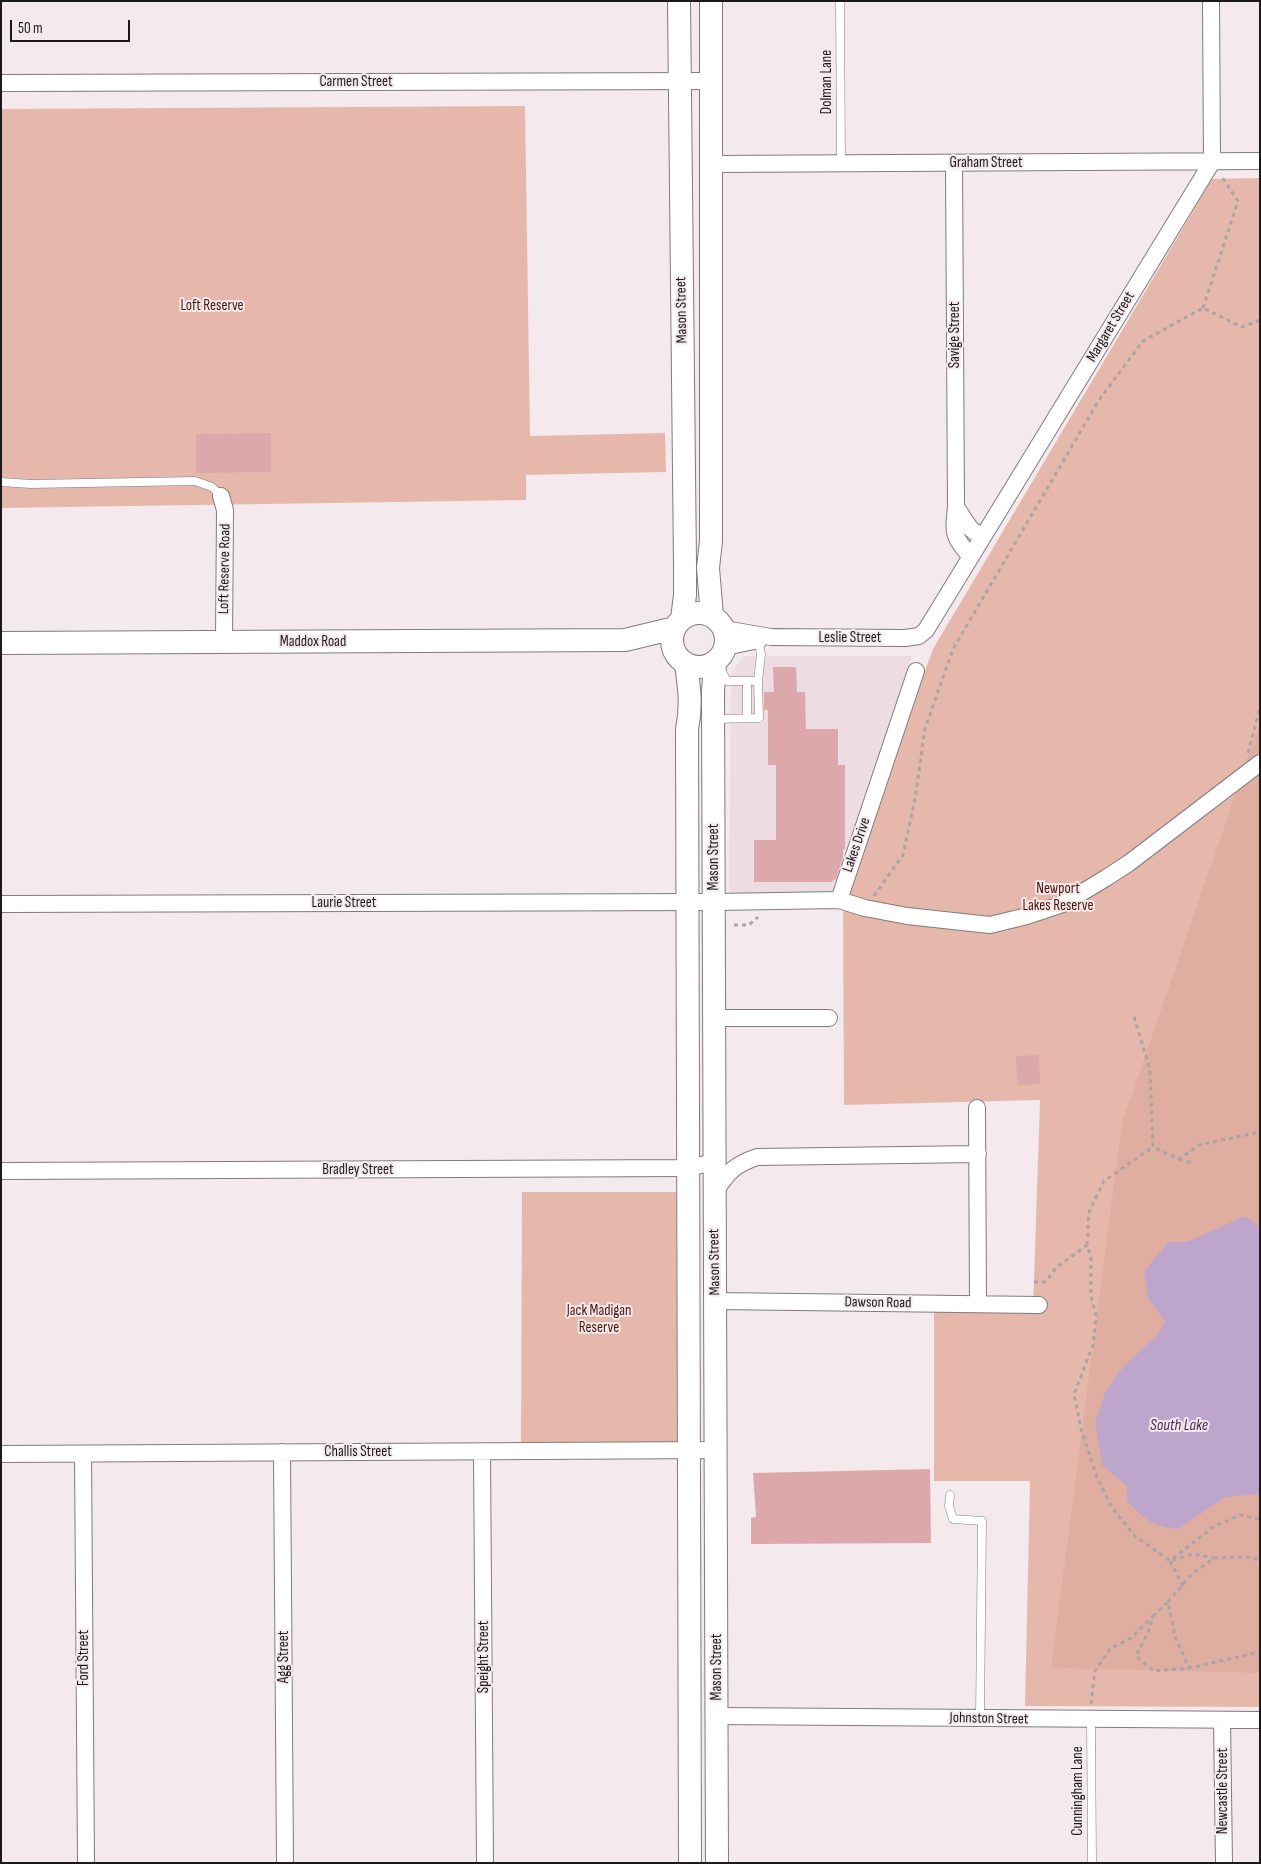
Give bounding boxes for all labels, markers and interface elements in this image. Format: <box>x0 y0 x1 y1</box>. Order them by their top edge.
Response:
scale bar <box>12 10 132 42</box>
text: 50 m <box>18 19 43 38</box>
street label: Dolman Lane <box>818 50 836 114</box>
street label: Carmen Street <box>319 73 393 91</box>
street label: Graham Street <box>949 154 1023 172</box>
street label: Mason Street <box>672 276 692 344</box>
street label: Margaret Street <box>1083 289 1139 365</box>
park label: Loft Reserve <box>180 297 244 315</box>
street label: Savige Street <box>946 302 964 368</box>
street label: Loft Reserve Road <box>215 524 235 614</box>
street label: Leslie Street <box>819 629 881 647</box>
street label: Maddox Road <box>280 633 346 651</box>
street label: Lakes Drive <box>839 815 875 875</box>
street label: Mason Street <box>705 824 723 890</box>
park label: Newport Lakes Reserve <box>1023 880 1093 915</box>
street label: Laurie Street <box>312 894 376 912</box>
street label: Bradley Street <box>322 1161 394 1179</box>
street label: Mason Street <box>705 1228 725 1296</box>
street label: Dawson Road <box>844 1293 912 1313</box>
park label: Jack Madigan Reserve <box>567 1302 631 1337</box>
water label: South Lake <box>1150 1416 1208 1436</box>
street label: Challis Street <box>324 1443 392 1461</box>
street label: Speight Street <box>475 1621 493 1693</box>
street label: Ford Street <box>75 1630 93 1686</box>
street label: Agg Street <box>275 1631 293 1683</box>
street label: Mason Street <box>708 1634 726 1700</box>
street label: Johnston Street <box>950 1709 1028 1729</box>
street label: Cunningham Lane <box>1069 1746 1087 1836</box>
street label: Newcastle Street <box>1214 1748 1232 1834</box>

